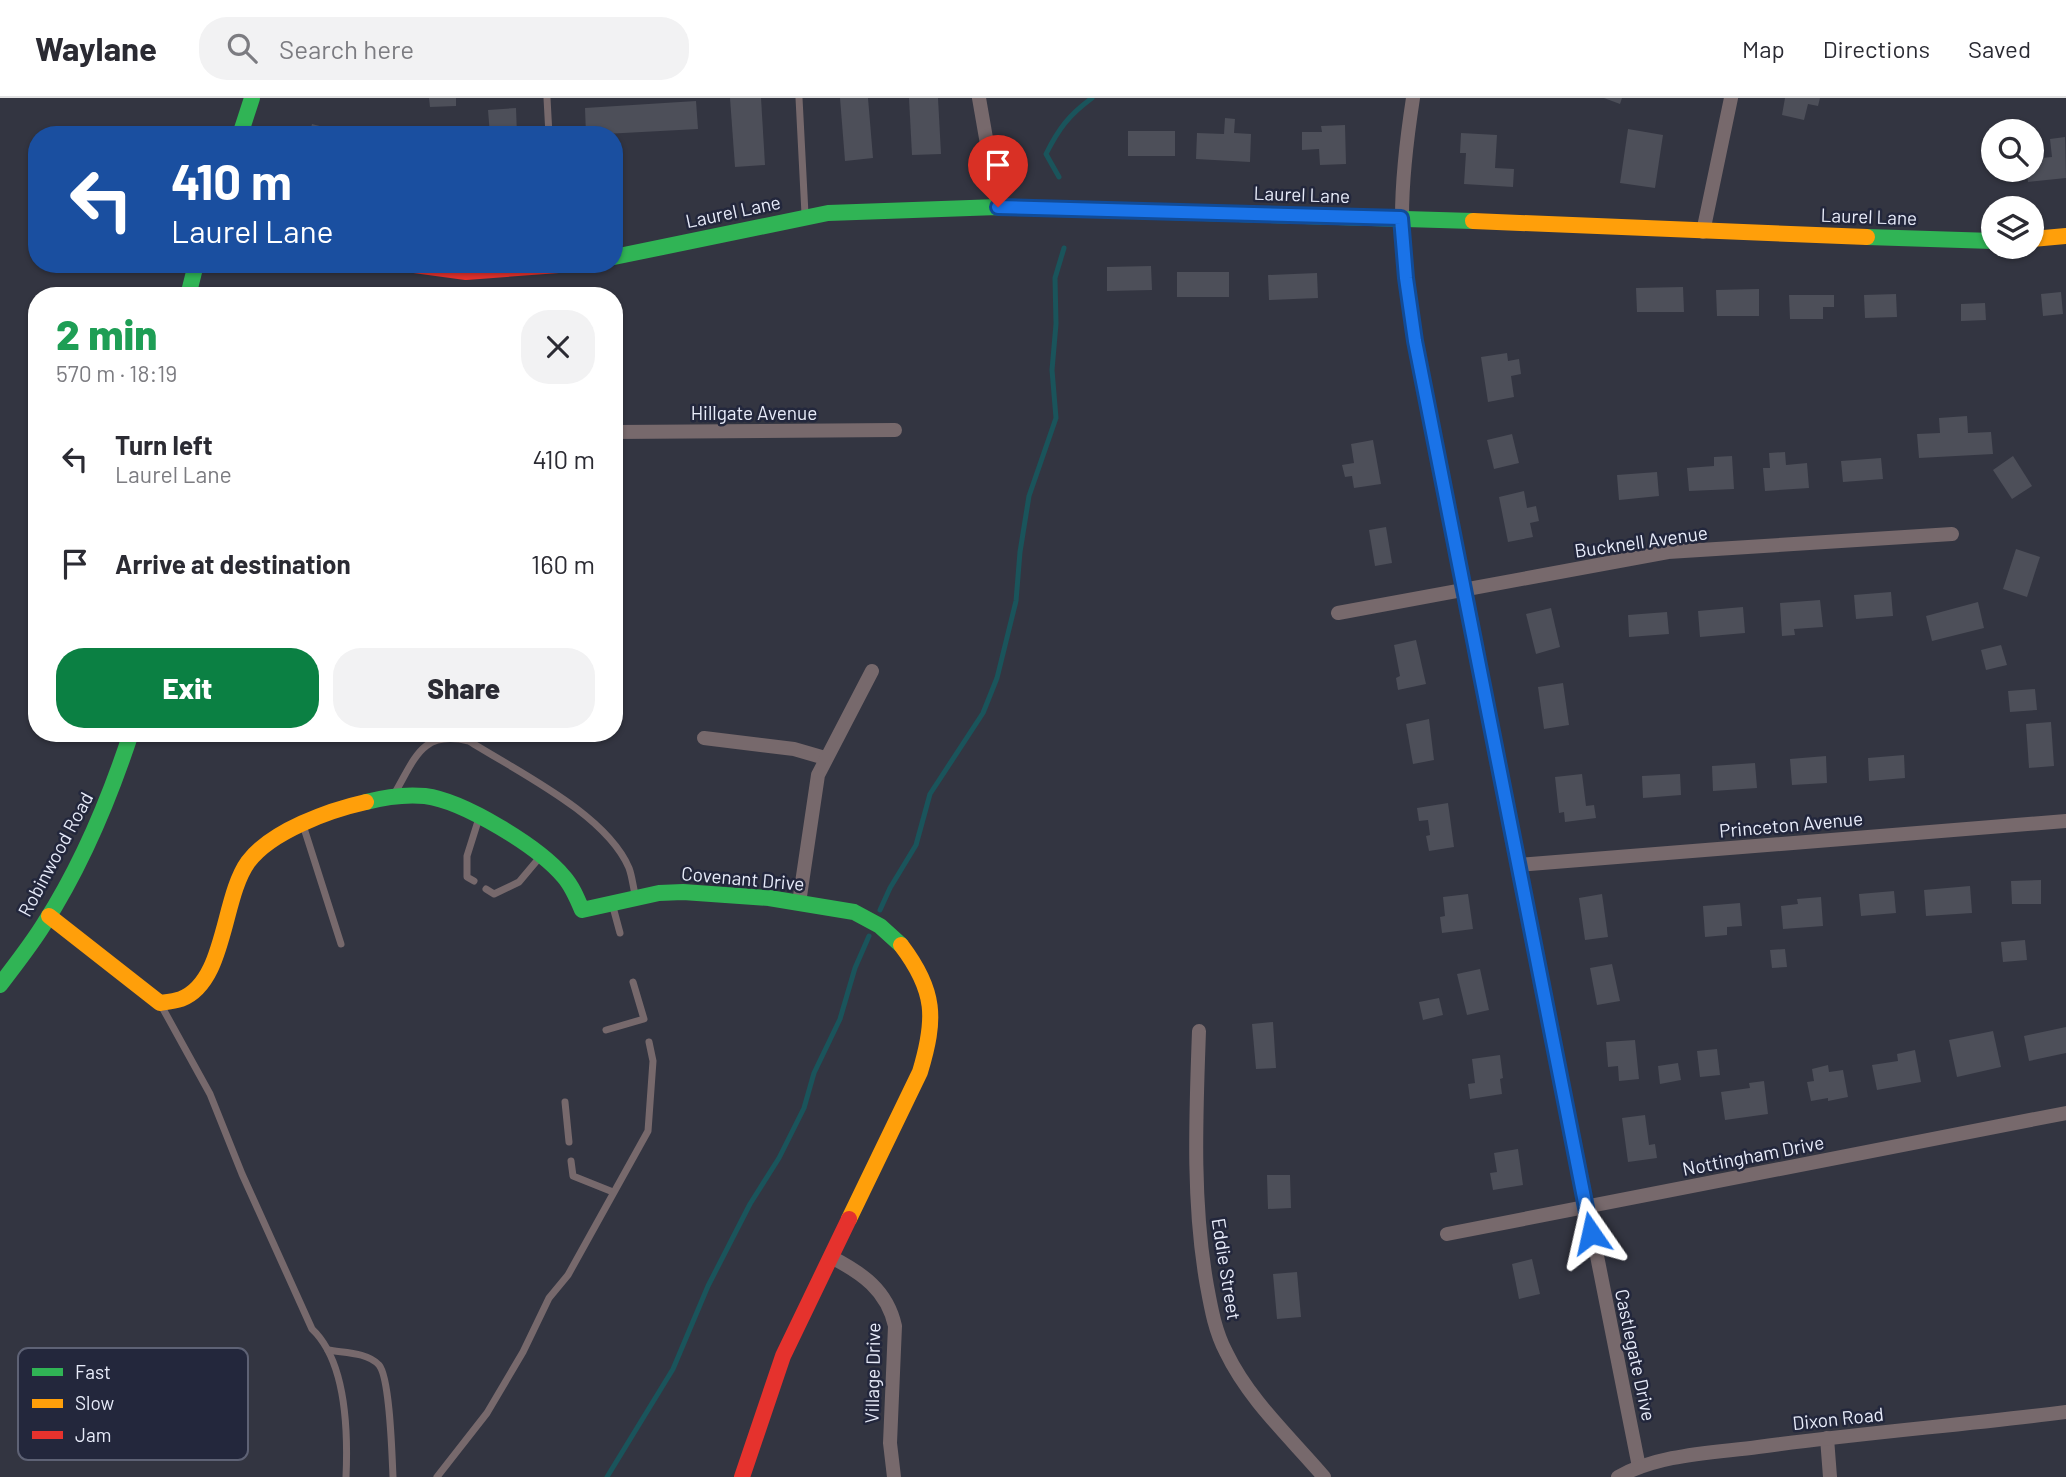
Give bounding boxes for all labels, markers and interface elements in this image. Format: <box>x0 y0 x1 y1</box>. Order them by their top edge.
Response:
search box <box>199 17 689 80</box>
text: Waylane <box>35 28 157 68</box>
icon: search <box>223 29 261 67</box>
text: Search here <box>279 33 414 64</box>
text: Map <box>1742 34 1785 63</box>
text: Directions <box>1823 34 1930 63</box>
text: Saved <box>1968 34 2031 63</box>
map controls <box>1981 119 2044 259</box>
button: search <box>1981 119 2044 182</box>
pin <box>968 135 1028 207</box>
icon: arrive <box>979 146 1017 184</box>
text: 410 m <box>171 151 292 210</box>
icon: left <box>56 154 147 245</box>
street label: Laurel Lane <box>1253 181 1351 207</box>
street label: Laurel Lane <box>683 190 783 232</box>
button: layers <box>1981 196 2044 259</box>
street label: Laurel Lane <box>1820 203 1918 229</box>
text: Laurel Lane <box>171 211 334 249</box>
text: 2 min <box>56 308 157 358</box>
button: close <box>521 310 595 384</box>
text: 570 m · 18:19 <box>56 359 177 387</box>
street label: Hillgate Avenue <box>691 401 817 424</box>
text: Turn left <box>115 429 213 460</box>
icon: left <box>56 440 94 478</box>
text: 410 m <box>533 443 595 474</box>
text: Laurel Lane <box>115 460 232 488</box>
street label: Bucknell Avenue <box>1573 520 1709 562</box>
icon: arrive <box>56 545 94 583</box>
text: Arrive at destination <box>115 548 351 579</box>
text: 160 m <box>531 548 595 579</box>
button: Exit <box>56 648 319 728</box>
button: Share <box>333 648 595 728</box>
street label: Robinwood Road <box>13 788 97 920</box>
street label: Princeton Avenue <box>1718 806 1864 842</box>
street label: Covenant Drive <box>680 861 806 895</box>
street label: Nottingham Drive <box>1680 1130 1826 1180</box>
position arrow <box>1554 1196 1628 1270</box>
street label: Eddie Street <box>1208 1216 1246 1322</box>
street label: Castlegate Drive <box>1611 1287 1661 1423</box>
street label: Village Drive <box>860 1322 884 1424</box>
legend <box>18 1348 248 1460</box>
text: Fast <box>75 1360 111 1383</box>
text: Slow <box>75 1391 114 1414</box>
street label: Dixon Road <box>1791 1402 1885 1434</box>
text: Jam <box>75 1423 111 1446</box>

